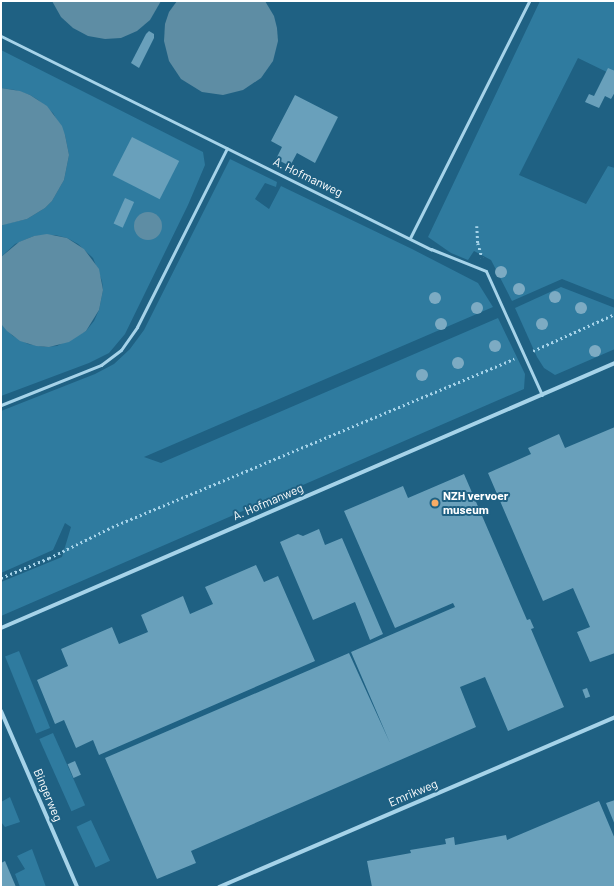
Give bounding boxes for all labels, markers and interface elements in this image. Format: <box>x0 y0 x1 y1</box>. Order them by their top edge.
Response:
street label: A. Hofmanweg <box>271 154 345 200</box>
street label: A. Hofmanweg <box>231 481 305 523</box>
place label: NZH vervoer museum <box>443 489 508 517</box>
marker: NZH vervoer museum <box>430 498 440 508</box>
street label: Bingerweg <box>30 766 66 824</box>
street label: Emrikweg <box>386 776 440 810</box>

